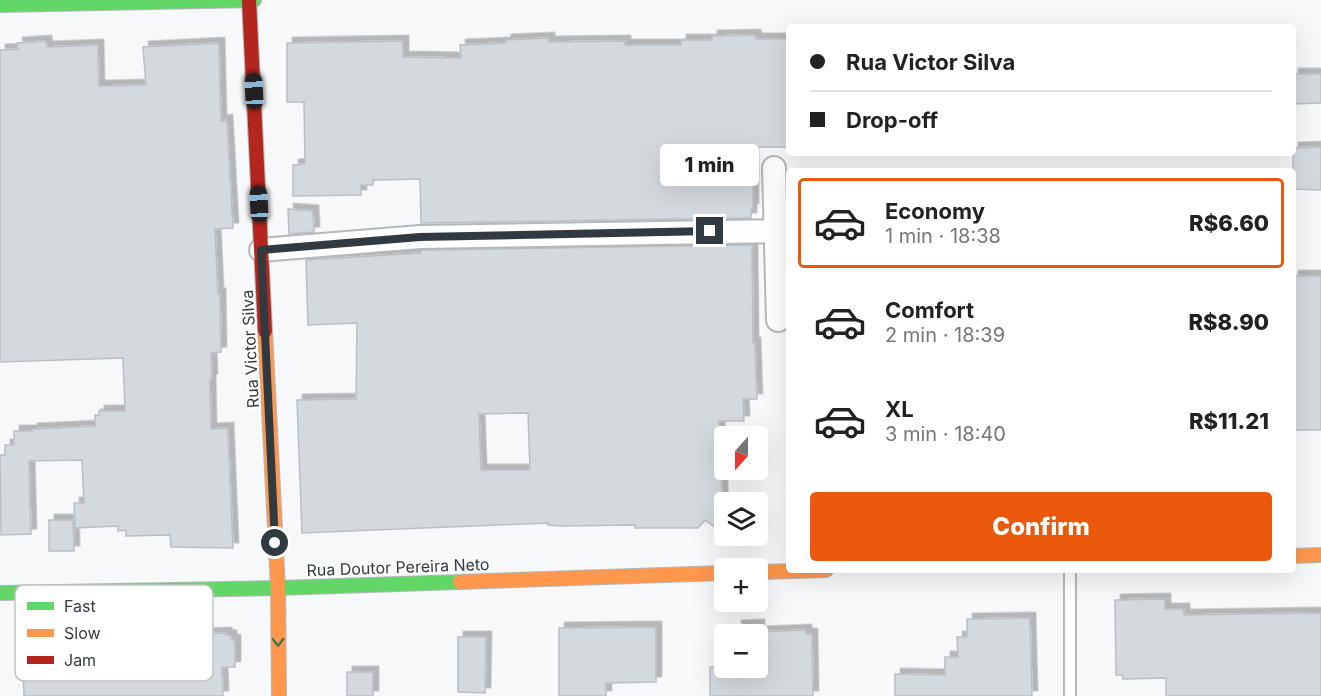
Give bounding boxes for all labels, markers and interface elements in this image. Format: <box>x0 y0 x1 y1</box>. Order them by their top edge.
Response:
text: Rua Victor Silva <box>846 49 1015 75</box>
car <box>244 73 264 109</box>
text: Drop-off <box>846 107 938 133</box>
callout: 1 min <box>660 144 760 186</box>
text: 1 min <box>684 153 735 177</box>
car <box>249 186 269 222</box>
icon: car <box>813 196 867 250</box>
text: Economy <box>885 198 985 224</box>
text: R$6.60 <box>1189 210 1269 236</box>
route end <box>696 217 723 244</box>
text: 1 min · 18:38 <box>885 224 1001 248</box>
street label: Rua Victor Silva <box>237 289 263 409</box>
icon: car <box>813 295 867 349</box>
text: Comfort <box>885 297 974 323</box>
text: R$8.90 <box>1189 309 1269 335</box>
text: 2 min · 18:39 <box>885 323 1005 347</box>
icon: car <box>813 394 867 448</box>
text: XL <box>885 396 914 422</box>
text: R$11.21 <box>1189 408 1269 434</box>
text: 3 min · 18:40 <box>885 422 1006 446</box>
north arrow <box>714 426 768 480</box>
map controls <box>714 426 768 678</box>
button: layers <box>714 492 768 546</box>
button: Confirm <box>810 492 1272 561</box>
route start <box>261 529 288 556</box>
street label: Rua Doutor Pereira Neto <box>306 554 490 580</box>
button: + <box>714 558 768 612</box>
legend <box>15 585 213 681</box>
text: Fast <box>64 596 96 616</box>
text: Slow <box>64 623 101 643</box>
button: − <box>714 624 768 678</box>
one-way arrow <box>272 637 284 646</box>
text: Jam <box>64 650 96 670</box>

